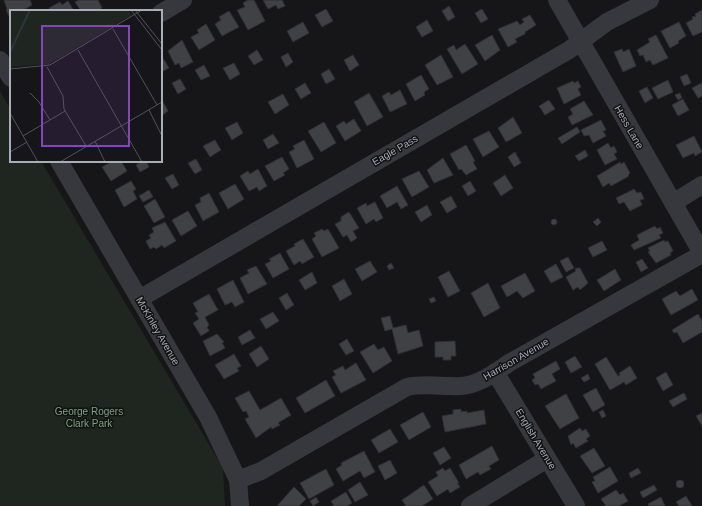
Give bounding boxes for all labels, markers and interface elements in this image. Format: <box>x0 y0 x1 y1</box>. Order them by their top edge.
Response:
inset map <box>10 10 162 162</box>
street label: Hess Lane <box>612 104 646 151</box>
street label: Eagle Pass <box>370 133 420 167</box>
street label: McKinley Avenue <box>134 295 182 367</box>
street label: Harrison Avenue <box>481 336 551 382</box>
park label: George Rogers Clark Park <box>55 406 123 429</box>
street label: English Avenue <box>514 407 559 472</box>

